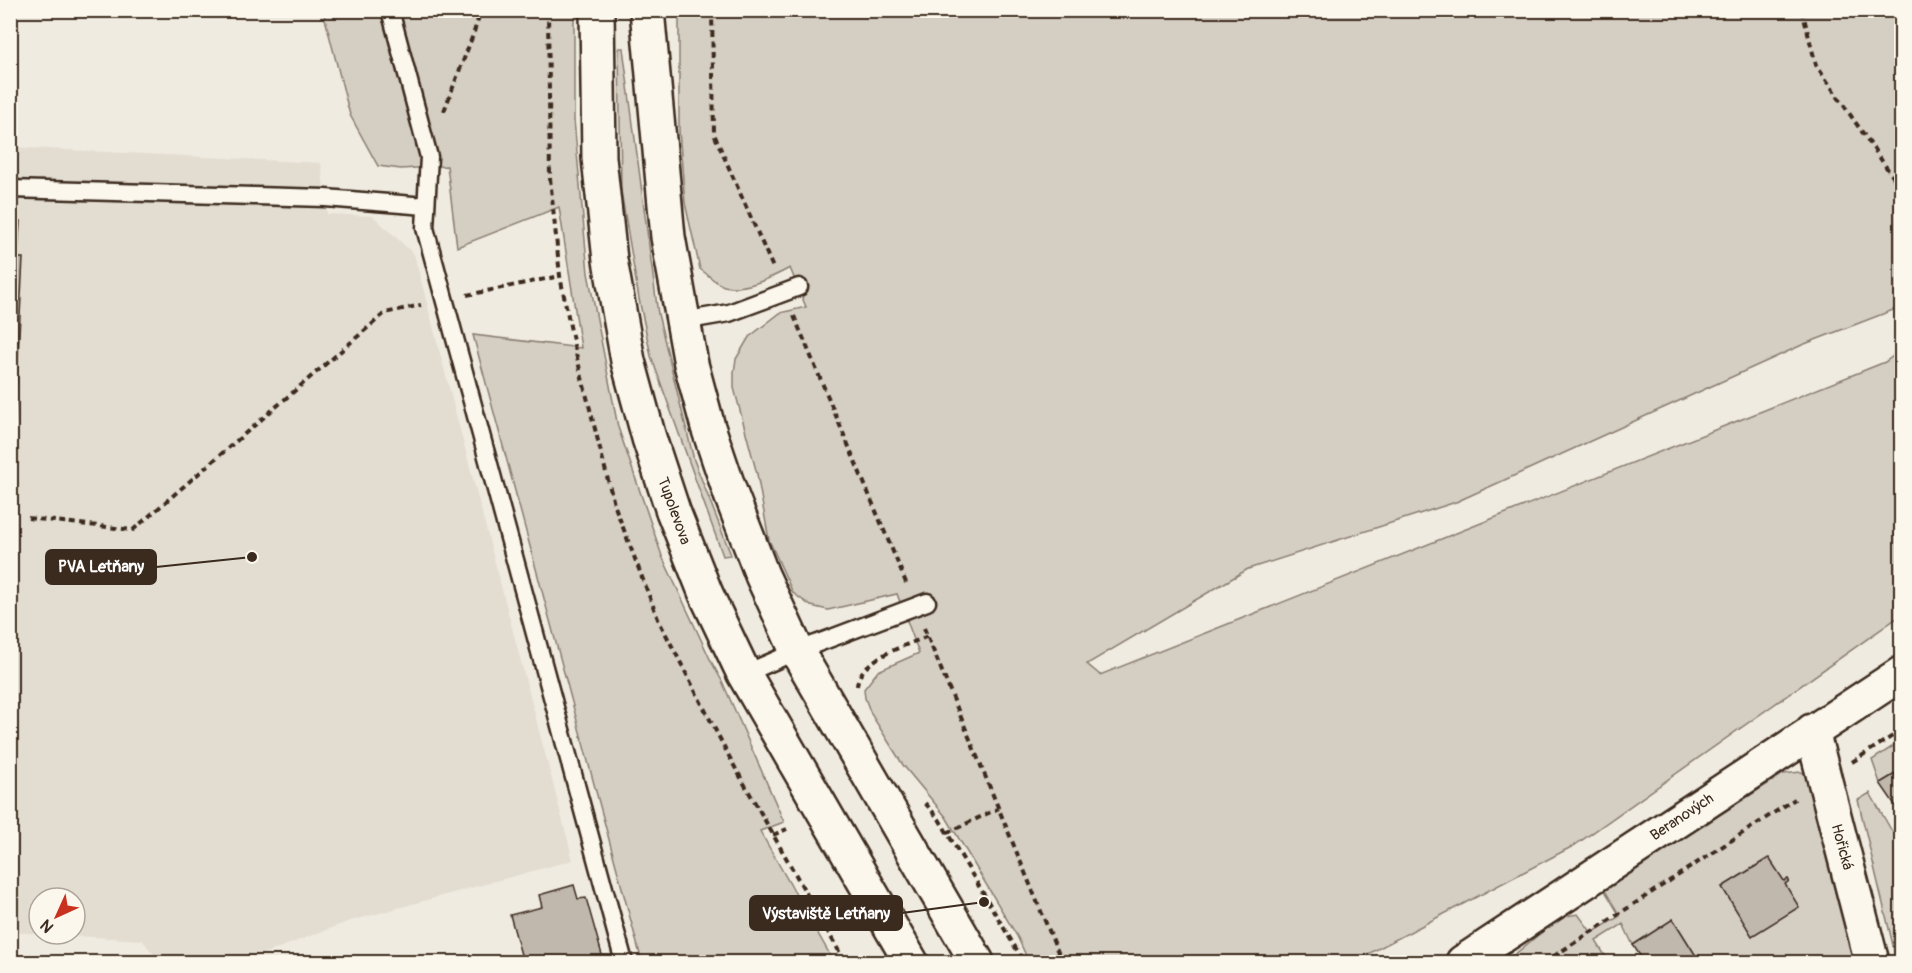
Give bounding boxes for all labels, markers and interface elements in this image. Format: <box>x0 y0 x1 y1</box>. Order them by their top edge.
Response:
street label: Tupolevova <box>653 475 695 547</box>
callout: PVA Letňany <box>46 550 156 584</box>
text: PVA Letňany <box>58 557 144 577</box>
street label: Beranových <box>1647 789 1717 845</box>
street label: Hořická <box>1827 822 1857 872</box>
north arrow <box>27 886 87 946</box>
callout: Výstaviště Letňany <box>750 896 902 930</box>
text: Výstaviště Letňany <box>762 904 890 924</box>
text: N <box>36 915 58 937</box>

